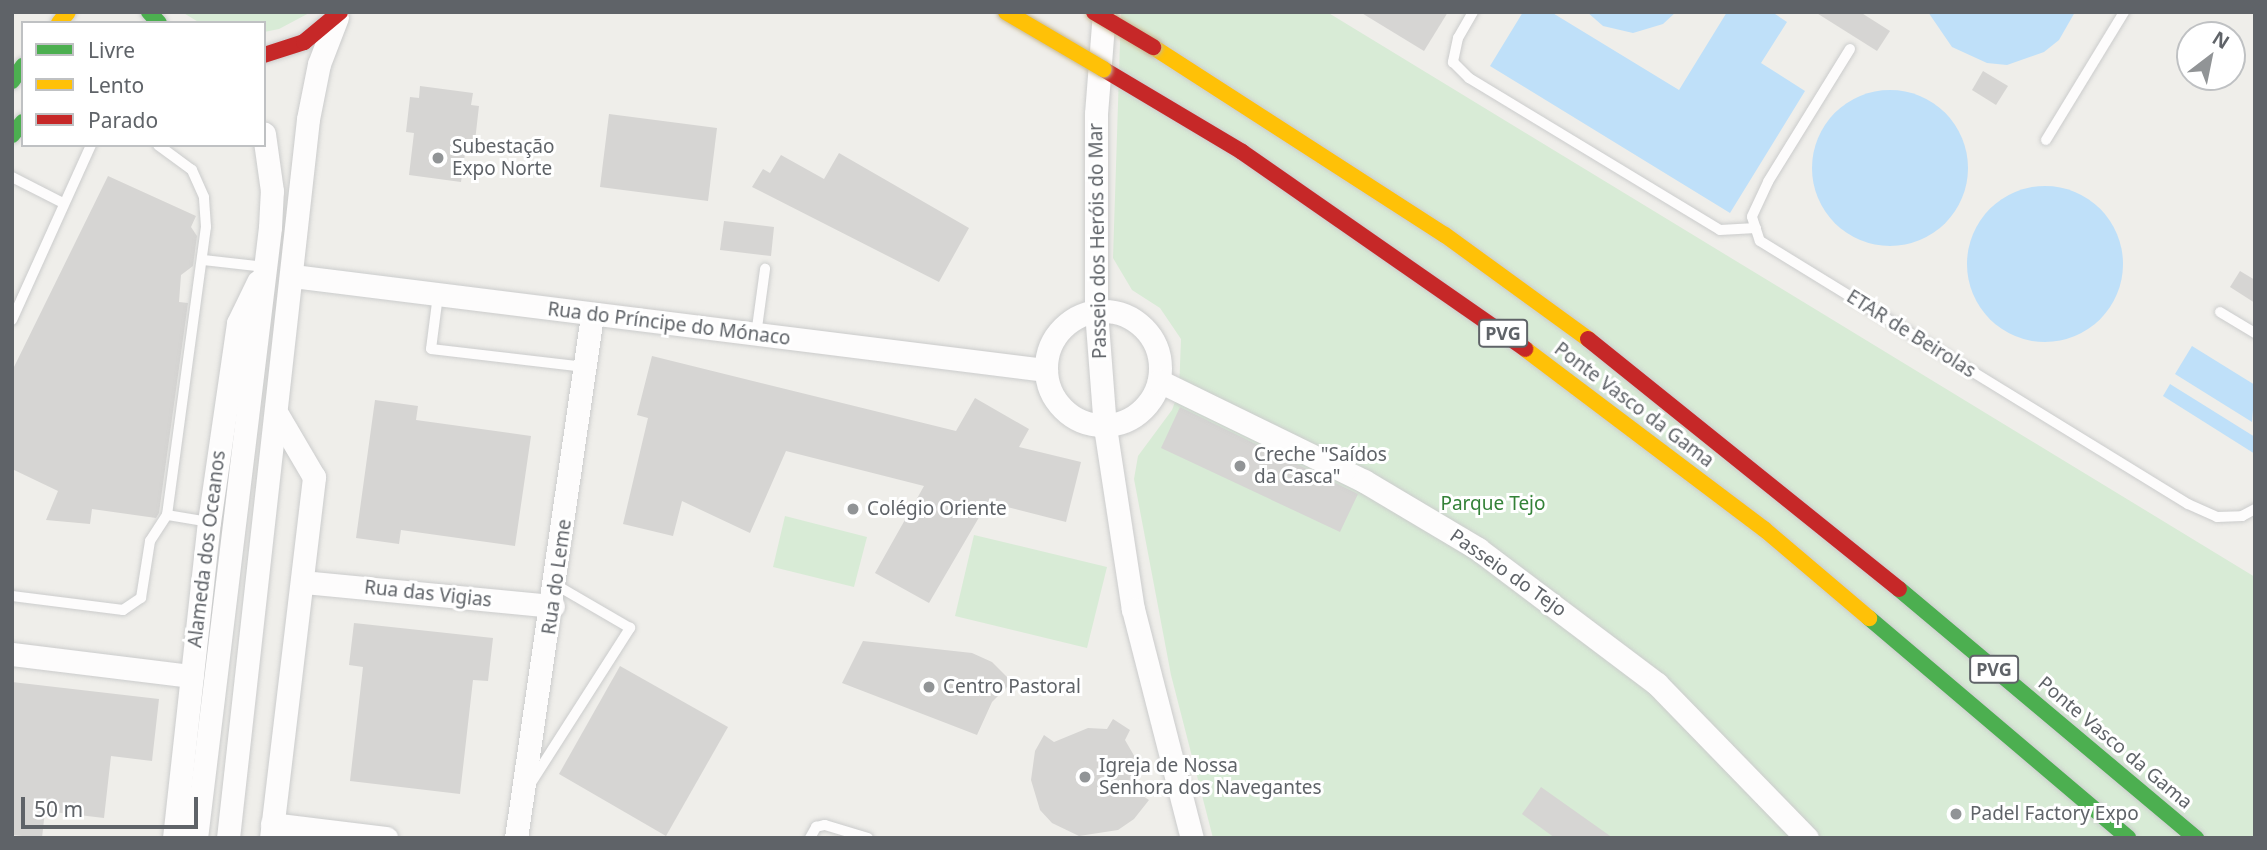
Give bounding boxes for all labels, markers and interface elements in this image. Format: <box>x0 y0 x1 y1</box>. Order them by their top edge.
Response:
legend <box>21 21 266 147</box>
north arrow <box>2176 21 2246 91</box>
text: N <box>2208 25 2235 55</box>
text: Livre <box>88 36 135 64</box>
text: Lento <box>88 71 144 99</box>
text: Parado <box>88 106 158 134</box>
street label: Passeio dos Heróis do Mar <box>1085 123 1111 359</box>
place label: Subestação Expo Norte <box>452 136 554 180</box>
marker: Subestação Expo Norte <box>430 150 446 166</box>
street label: ETAR de Beirolas <box>1842 285 1980 383</box>
street label: Rua do Príncipe do Mónaco <box>546 298 792 350</box>
road number: PVG <box>1477 318 1529 348</box>
street label: Ponte Vasco da Gama <box>1550 338 1718 472</box>
place label: Creche "Saídos da Casca" <box>1254 444 1387 488</box>
street label: Alameda dos Oceanos <box>184 449 230 649</box>
marker: Creche "Saídos da Casca" <box>1232 458 1248 474</box>
park label: Parque Tejo <box>1440 493 1546 515</box>
place label: Colégio Oriente <box>867 498 1007 520</box>
marker: Colégio Oriente <box>845 501 861 517</box>
street label: Rua do Leme <box>538 518 576 636</box>
street label: Passeio do Tejo <box>1445 524 1571 622</box>
street label: Rua das Vigias <box>363 576 493 612</box>
road number: PVG <box>1968 654 2020 684</box>
street label: Ponte Vasco da Gama <box>2033 672 2197 814</box>
place label: Centro Pastoral <box>943 676 1081 698</box>
marker: Centro Pastoral <box>921 679 937 695</box>
place label: Igreja de Nossa Senhora dos Navegantes <box>1099 755 1322 799</box>
marker: Igreja de Nossa Senhora dos Navegantes <box>1077 769 1093 785</box>
scale bar <box>24 784 201 828</box>
text: 50 m <box>34 795 83 823</box>
place label: Padel Factory Expo <box>1970 803 2139 825</box>
marker: Padel Factory Expo <box>1948 806 1964 822</box>

